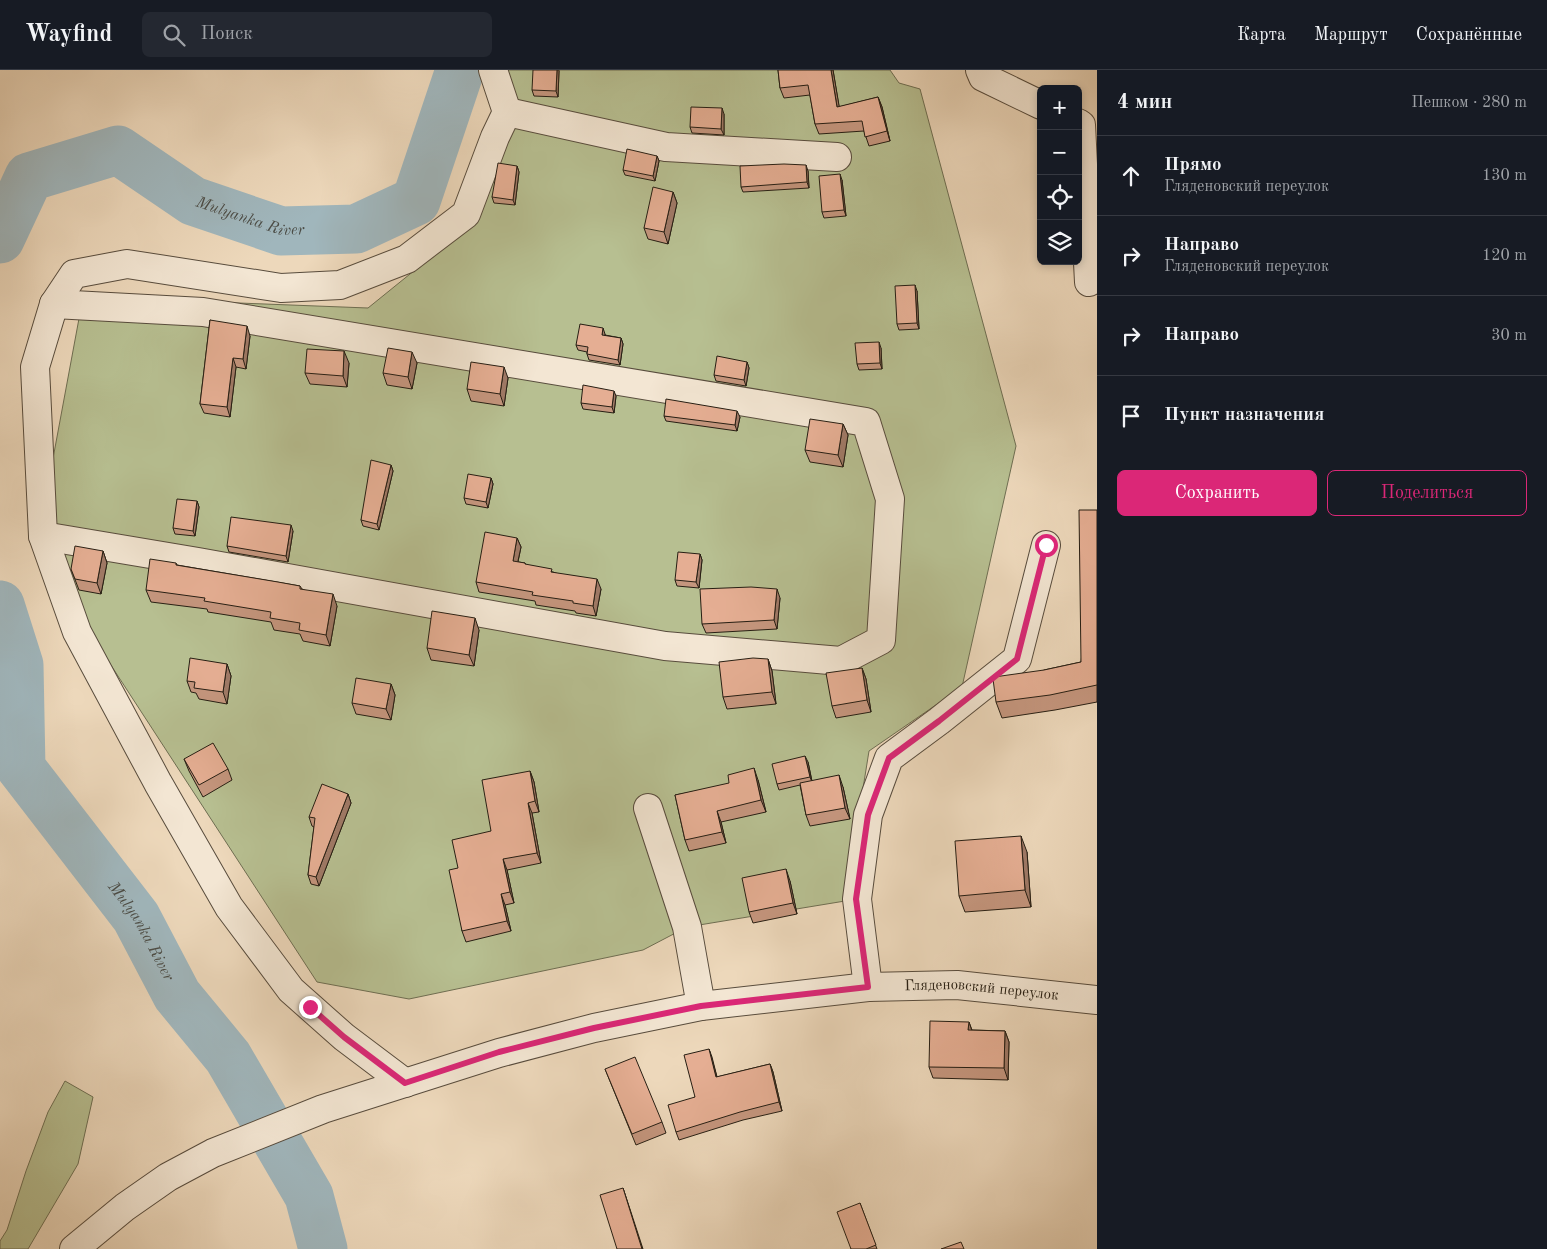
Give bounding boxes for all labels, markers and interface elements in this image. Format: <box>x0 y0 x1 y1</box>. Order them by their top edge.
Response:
search box <box>142 12 492 57</box>
icon: search <box>160 21 188 49</box>
text: Wayfind <box>25 23 112 47</box>
text: Поиск <box>200 25 253 44</box>
text: Карта <box>1237 26 1286 44</box>
text: Маршрут <box>1314 26 1388 44</box>
text: Сохранённые <box>1416 26 1522 44</box>
map controls <box>1037 85 1082 265</box>
button: + <box>1037 85 1082 130</box>
text: 4 мин <box>1117 92 1172 113</box>
text: Пешком · 280 m <box>1411 95 1527 111</box>
button: − <box>1037 130 1082 175</box>
text: Прямо <box>1164 156 1222 175</box>
icon: ahead <box>1117 162 1145 190</box>
text: 130 m <box>1482 168 1527 184</box>
button: locate <box>1037 175 1082 220</box>
text: Гляденовский переулок <box>1164 179 1329 195</box>
water label: Mulyanka River <box>193 194 306 240</box>
button: layers <box>1037 220 1082 265</box>
text: Направо <box>1164 236 1239 255</box>
icon: right <box>1117 242 1145 270</box>
text: 120 m <box>1482 248 1527 264</box>
text: Гляденовский переулок <box>1164 259 1329 275</box>
icon: right <box>1117 322 1145 350</box>
text: Направо <box>1164 326 1239 345</box>
text: 30 m <box>1491 328 1527 344</box>
icon: arrive <box>1117 402 1145 430</box>
text: Пункт назначения <box>1164 406 1324 425</box>
button: Сохранить <box>1117 470 1317 516</box>
button: Поделиться <box>1327 470 1527 516</box>
route start <box>1035 534 1058 557</box>
water label: Mulyanka River <box>104 878 177 985</box>
street label: Гляденовский переулок <box>904 977 1060 1003</box>
route end <box>299 996 322 1019</box>

